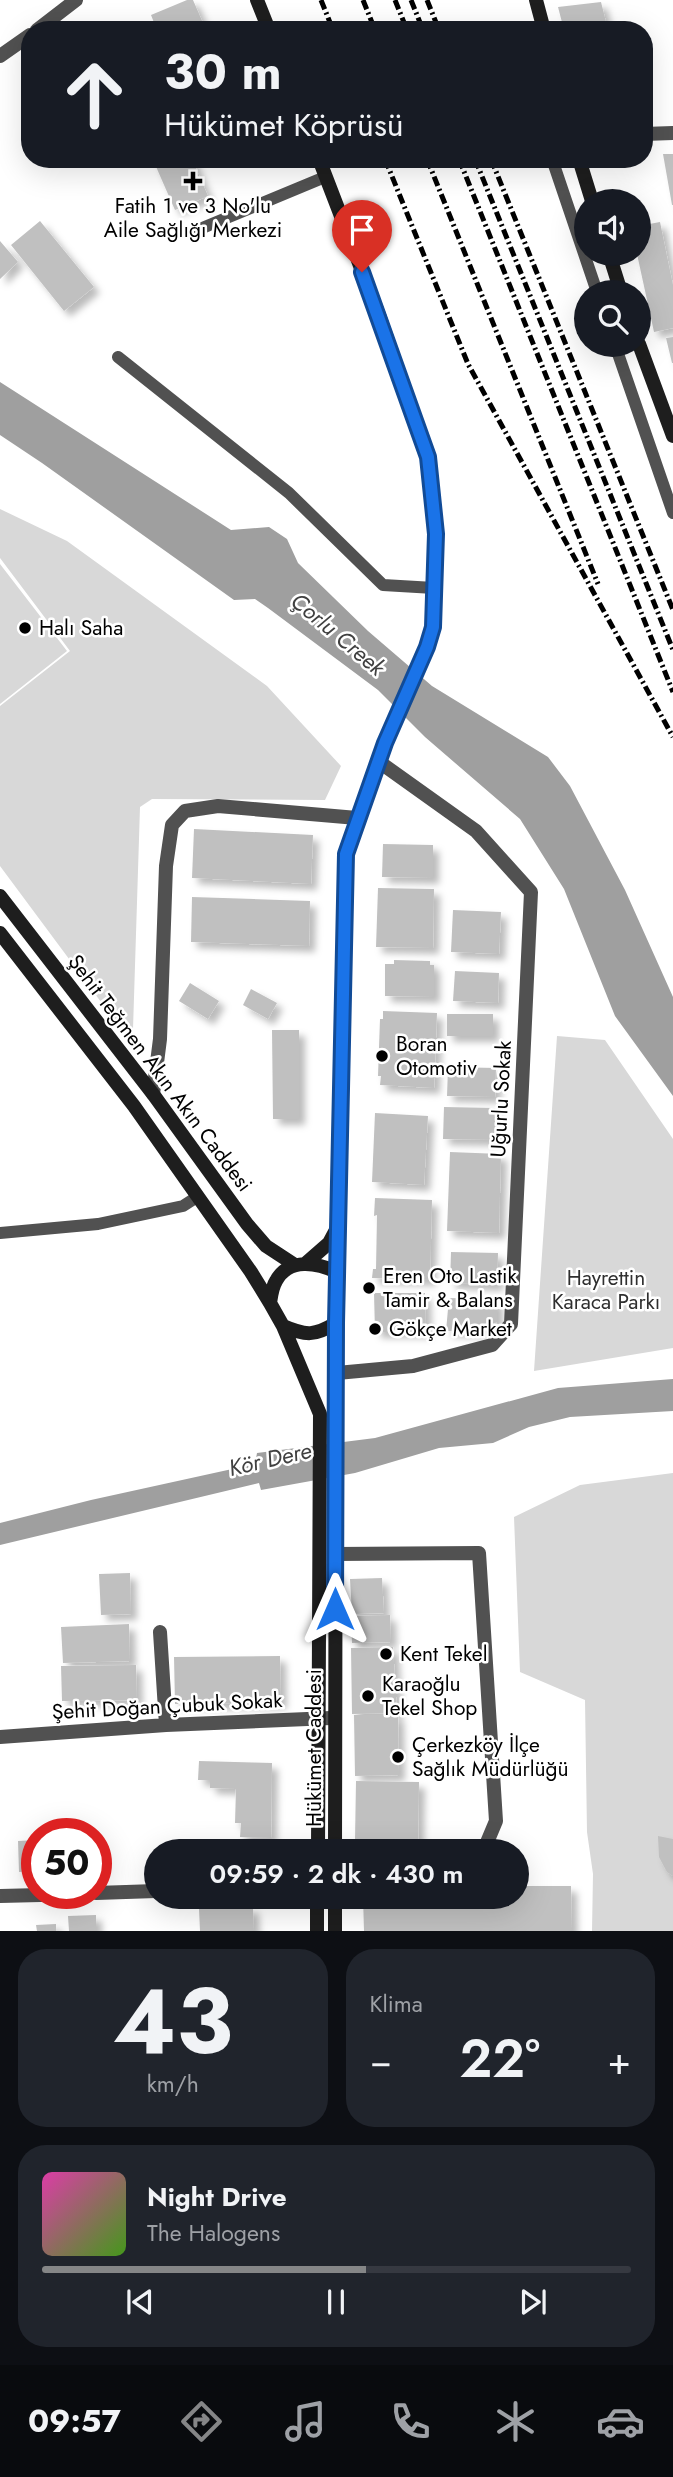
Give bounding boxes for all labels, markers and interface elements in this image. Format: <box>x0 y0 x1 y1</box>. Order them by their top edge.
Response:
text: 30 m <box>164 37 282 107</box>
icon: ahead <box>49 49 140 140</box>
text: Hükümet Köprüsü <box>164 102 404 148</box>
marker: Fatih 1 ve 3 No'lu Aile Sağlığı Merkezi <box>183 171 203 191</box>
map controls <box>574 189 651 357</box>
button: sound <box>574 189 651 266</box>
place label: Fatih 1 ve 3 No'lu Aile Sağlığı Merkezi <box>104 191 282 245</box>
pin <box>332 200 392 272</box>
icon: arrive <box>343 211 381 249</box>
button: search <box>574 280 651 357</box>
water label: Çorlu Creek <box>283 584 394 685</box>
place label: Halı Saha <box>39 613 123 643</box>
marker: Halı Saha <box>17 620 33 636</box>
street label: Şehit Teğmen Akın Akın Caddesi <box>61 948 259 1198</box>
place label: Boran Otomotiv <box>396 1029 477 1083</box>
street label: Uğurlu Sokak <box>483 1039 519 1158</box>
marker: Boran Otomotiv <box>374 1048 390 1064</box>
place label: Eren Oto Lastik Tamir & Balans <box>383 1261 517 1315</box>
park label: Hayrettin Karaca Parkı <box>552 1263 660 1317</box>
marker: Eren Oto Lastik Tamir & Balans <box>361 1280 377 1296</box>
place label: Gökçe Market <box>389 1314 512 1344</box>
marker: Gökçe Market <box>367 1321 383 1337</box>
water label: Kör Dere <box>225 1433 315 1485</box>
position arrow <box>298 1572 372 1646</box>
place label: Kent Tekel <box>400 1639 487 1669</box>
marker: Kent Tekel <box>378 1646 394 1662</box>
street label: Hükümet Caddesi <box>299 1669 329 1827</box>
place label: Karaoğlu Tekel Shop <box>382 1669 477 1723</box>
street label: Şehit Doğan Çubuk Sokak <box>51 1685 284 1727</box>
marker: Karaoğlu Tekel Shop <box>360 1688 376 1704</box>
place label: Çerkezköy İlçe Sağlık Müdürlüğü <box>412 1730 569 1784</box>
marker: Çerkezköy İlçe Sağlık Müdürlüğü <box>390 1749 406 1765</box>
speed limit sign: 50 <box>21 1818 112 1909</box>
text: 09:59 · 2 dk · 430 m <box>210 1855 463 1893</box>
text: 43 <box>113 1956 233 2087</box>
text: Klima <box>370 1987 423 2021</box>
text: 22° <box>459 2021 540 2097</box>
text: − <box>370 2033 392 2088</box>
text: + <box>608 2033 631 2088</box>
text: km/h <box>147 2067 199 2101</box>
text: Night Drive <box>147 2178 287 2216</box>
text: The Halogens <box>147 2216 280 2250</box>
icon: previous <box>121 2283 159 2321</box>
icon: pause <box>317 2283 355 2321</box>
icon: next <box>514 2283 552 2321</box>
icon: directions <box>177 2397 226 2446</box>
icon: music <box>281 2397 330 2446</box>
icon: phone <box>386 2397 435 2446</box>
icon: climate <box>491 2397 540 2446</box>
icon: car <box>596 2397 645 2446</box>
text: 09:57 <box>28 2398 121 2444</box>

